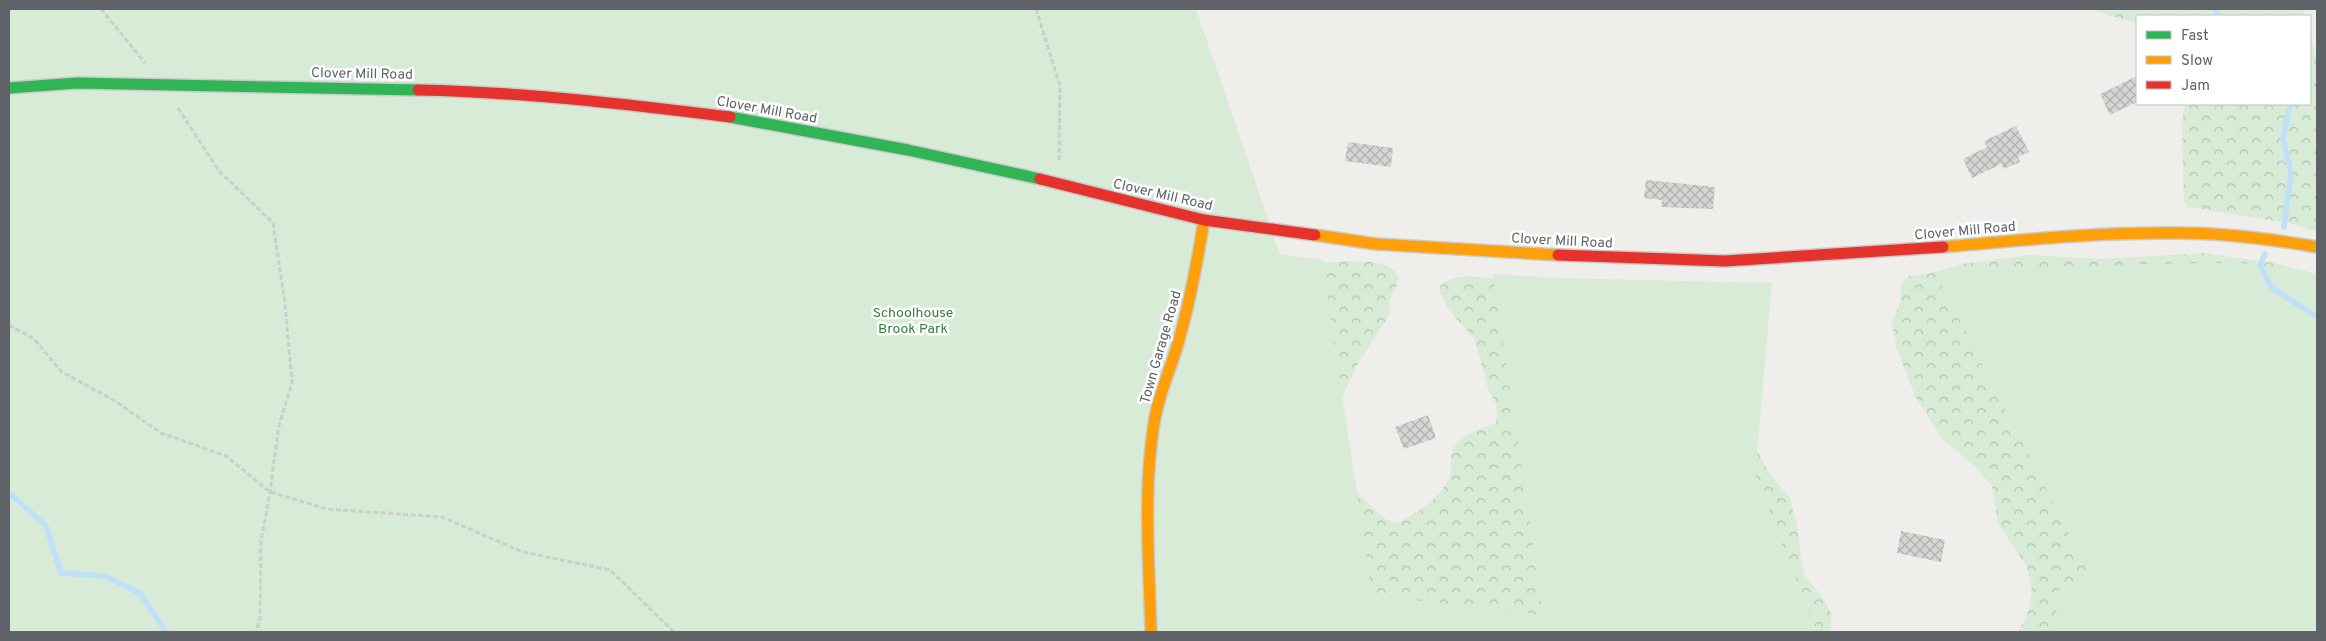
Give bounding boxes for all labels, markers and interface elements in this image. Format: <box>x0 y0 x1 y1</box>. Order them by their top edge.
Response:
legend <box>2136 15 2311 105</box>
text: Fast <box>2181 27 2209 46</box>
text: Slow <box>2181 52 2213 71</box>
street label: Clover Mill Road <box>311 65 413 84</box>
text: Jam <box>2181 77 2210 96</box>
street label: Clover Mill Road <box>715 93 818 128</box>
street label: Clover Mill Road <box>1111 176 1214 215</box>
street label: Clover Mill Road <box>1914 219 2017 244</box>
street label: Clover Mill Road <box>1511 230 1613 253</box>
street label: Town Garage Road <box>1137 289 1186 406</box>
park label: Schoolhouse Brook Park <box>873 305 953 338</box>

